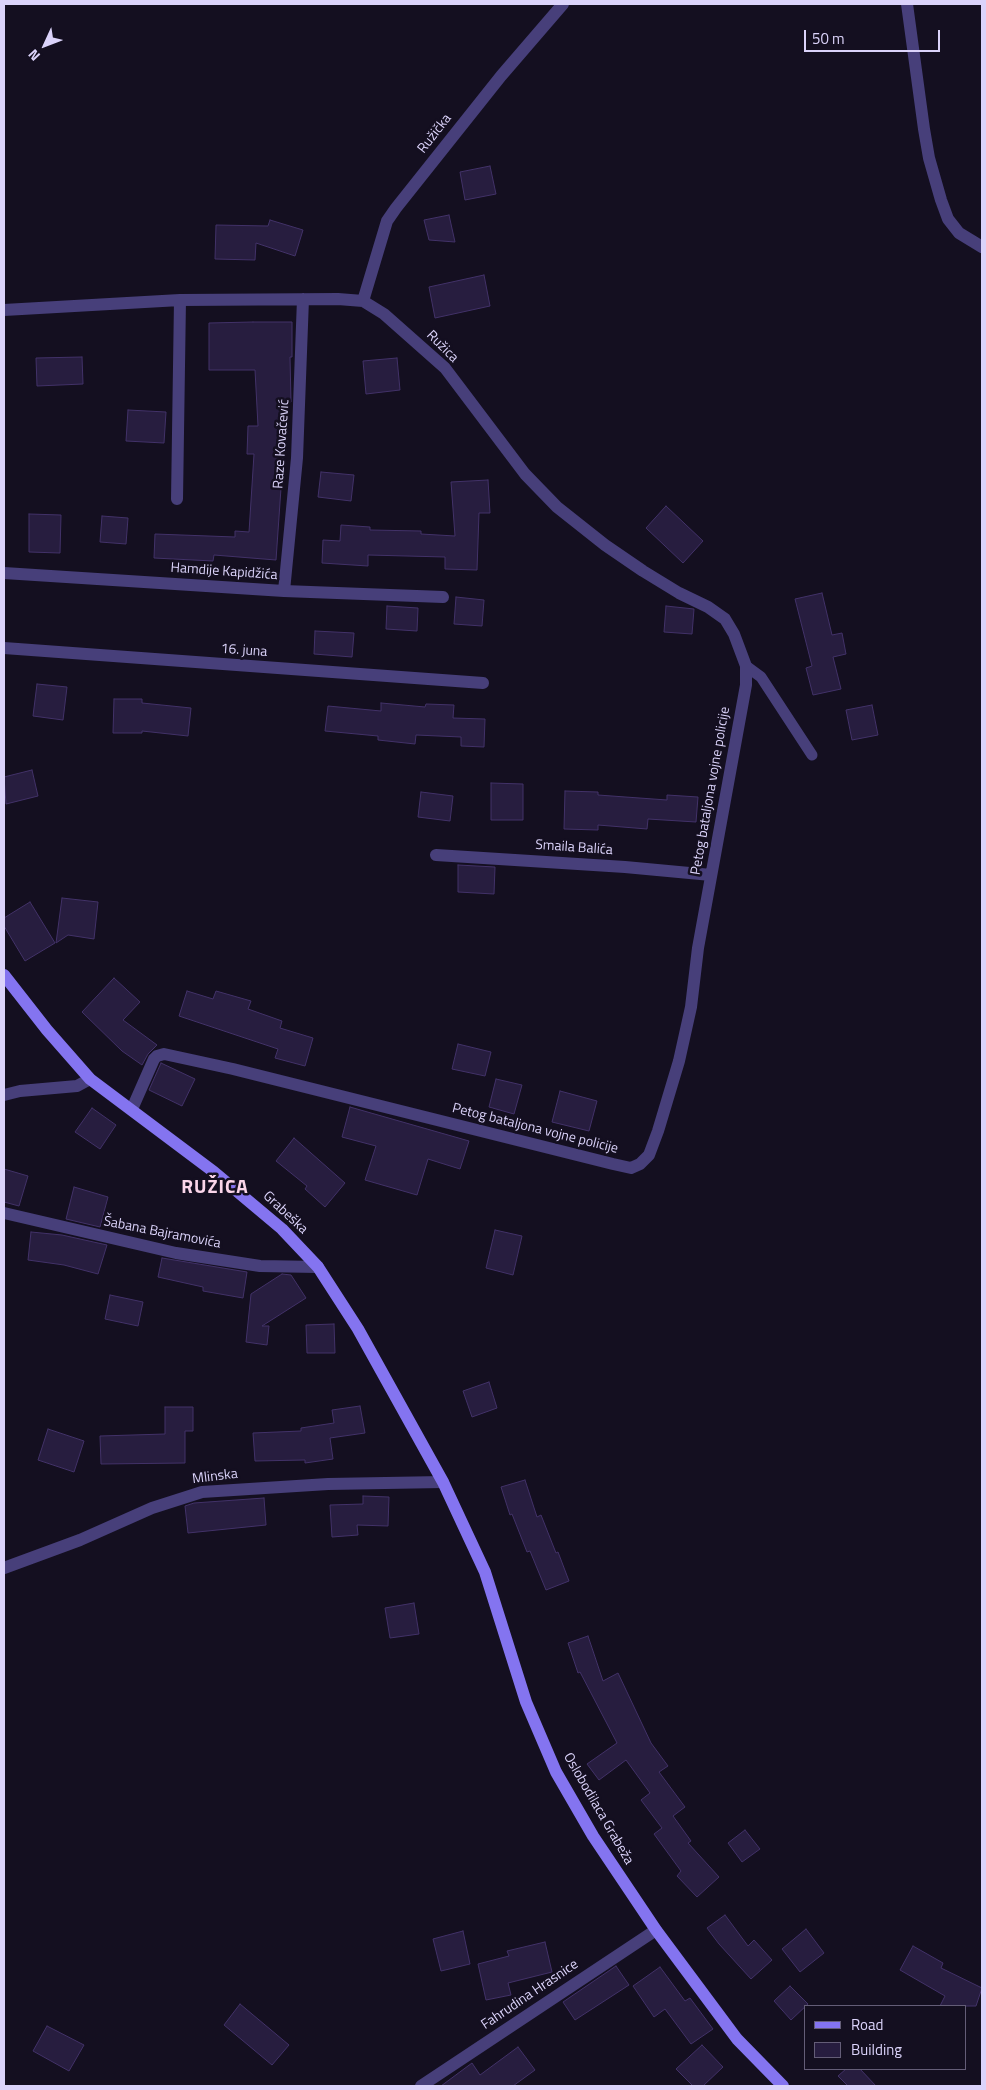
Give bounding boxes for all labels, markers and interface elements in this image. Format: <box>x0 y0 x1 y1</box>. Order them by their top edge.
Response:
north arrow <box>20 20 70 70</box>
scale bar <box>806 20 942 52</box>
text: 50 m <box>812 27 845 50</box>
text: N <box>23 45 45 66</box>
street label: Ružička <box>414 111 456 157</box>
street label: Ružica <box>422 327 462 367</box>
street label: Raze Kovačević <box>270 399 294 489</box>
street label: Hamdije Kapidžića <box>170 560 278 584</box>
street label: 16. juna <box>220 641 268 661</box>
street label: Petog bataljona vojne policije <box>688 706 734 876</box>
street label: Smaila Balića <box>535 837 613 859</box>
street label: Petog bataljona vojne policije <box>450 1100 620 1158</box>
district label: RUŽICA <box>180 1177 250 1199</box>
street label: Grabeška <box>259 1188 311 1238</box>
street label: Šabana Bajramovića <box>102 1213 222 1253</box>
street label: Mlinska <box>191 1466 239 1488</box>
street label: Oslobodilaca Grabeža <box>559 1750 637 1868</box>
street label: Fahrudina Hrasnice <box>478 1956 582 2034</box>
legend <box>804 2005 966 2070</box>
text: Road <box>851 2013 883 2036</box>
text: Building <box>851 2038 902 2061</box>

